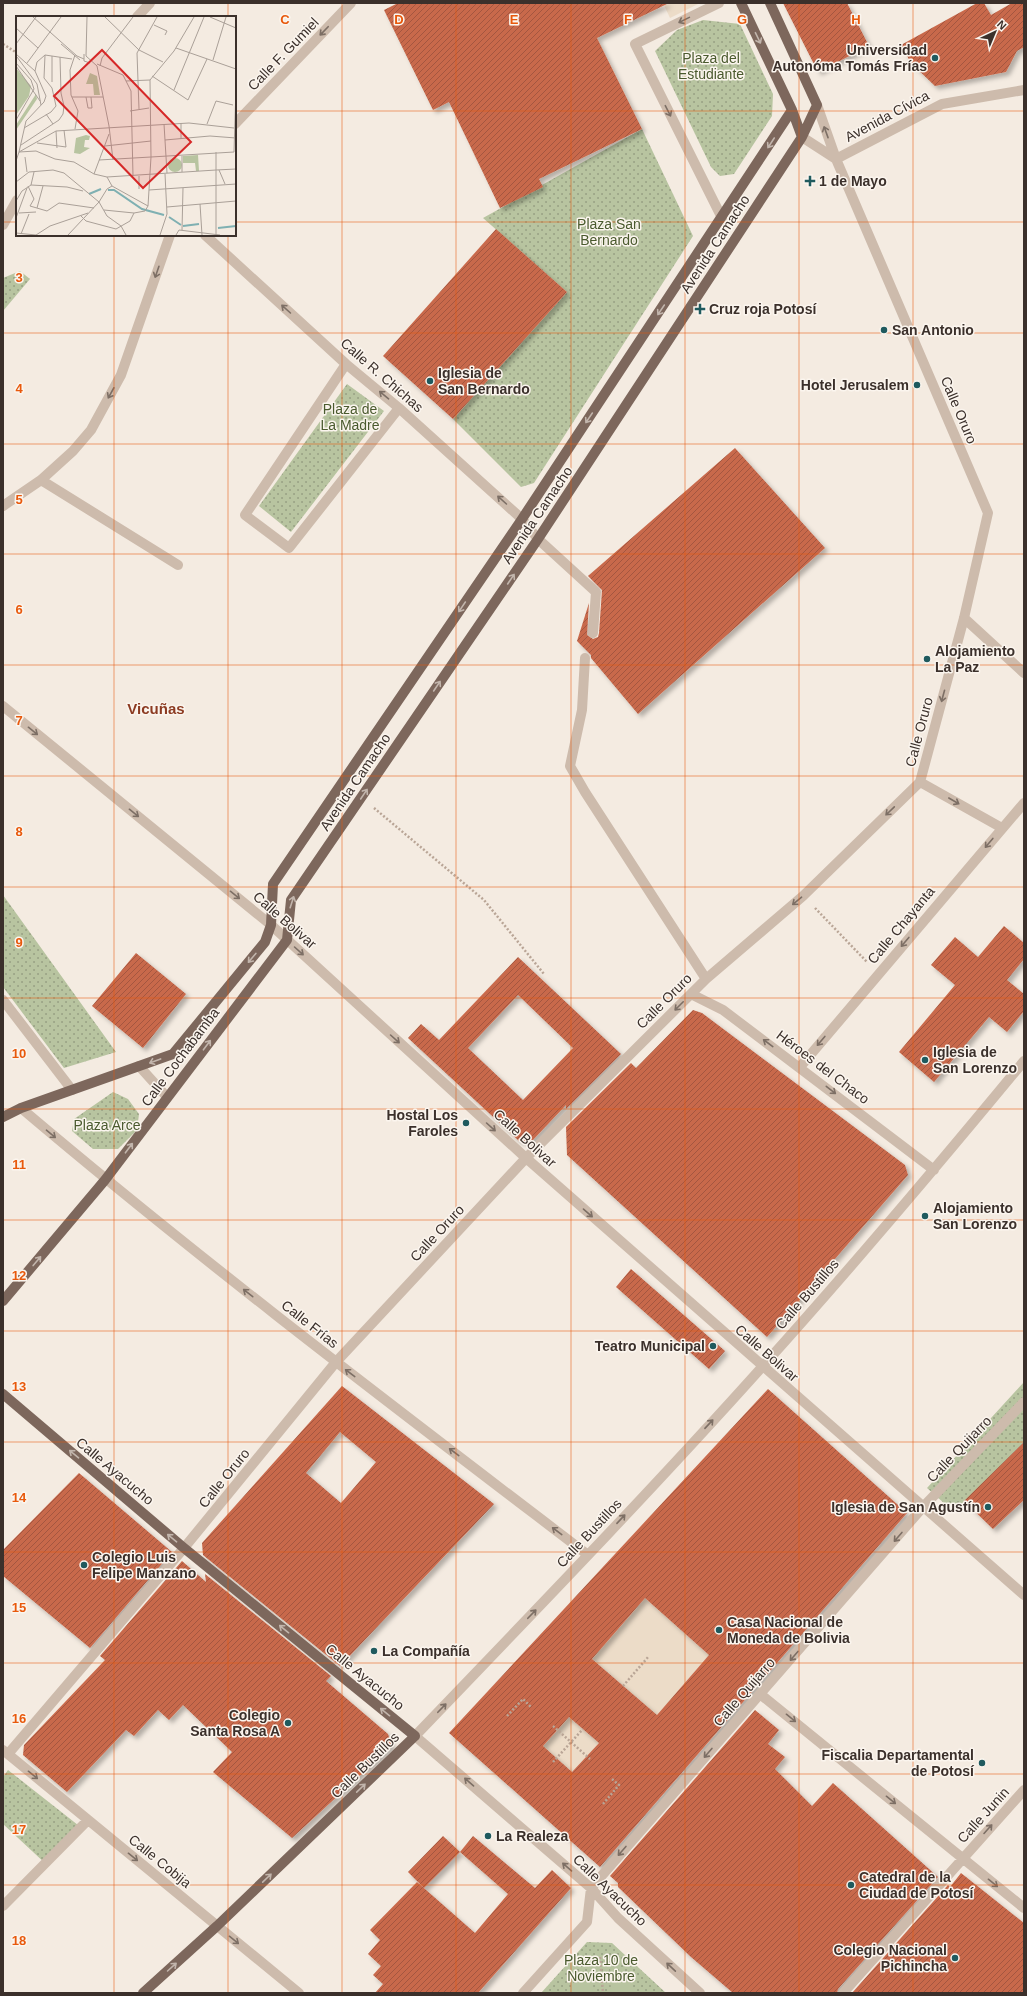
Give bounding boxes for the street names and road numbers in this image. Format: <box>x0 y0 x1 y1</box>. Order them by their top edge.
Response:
street label: Calle F. Gumiel <box>244 14 322 94</box>
street label: Avenida Cívica <box>842 87 932 145</box>
street label: Avenida Camacho <box>677 192 753 296</box>
street label: Calle R. Chichas <box>337 335 427 415</box>
street label: Calle Oruro <box>938 374 980 446</box>
street label: Avenida Camacho <box>498 463 576 567</box>
street label: Calle Oruro <box>902 695 936 769</box>
street label: Avenida Camacho <box>316 730 394 834</box>
street label: Calle Chayanta <box>864 883 938 967</box>
street label: Calle Bolivar <box>250 888 320 952</box>
street label: Calle Oruro <box>633 970 695 1032</box>
street label: Calle Cochabamba <box>138 1004 222 1109</box>
street label: Héroes del Chaco <box>773 1027 873 1107</box>
street label: Calle Bolivar <box>490 1106 560 1170</box>
street label: Calle Oruro <box>407 1201 467 1265</box>
street label: Calle Bustillos <box>772 1256 842 1332</box>
street label: Calle Frías <box>278 1297 342 1351</box>
street label: Calle Bolivar <box>732 1321 802 1385</box>
street label: Calle Quijarro <box>924 1413 995 1485</box>
street label: Calle Ayacucho <box>73 1434 157 1508</box>
street label: Calle Oruro <box>195 1445 253 1511</box>
street label: Calle Bustillos <box>553 1495 625 1571</box>
street label: Calle Ayacucho <box>323 1640 408 1714</box>
street label: Calle Quijarro <box>710 1654 778 1730</box>
street label: Calle Bustillos <box>328 1729 402 1801</box>
street label: Calle Junin <box>954 1784 1012 1846</box>
street label: Calle Cobija <box>126 1831 195 1891</box>
street label: Calle Ayacucho <box>570 1851 650 1929</box>

